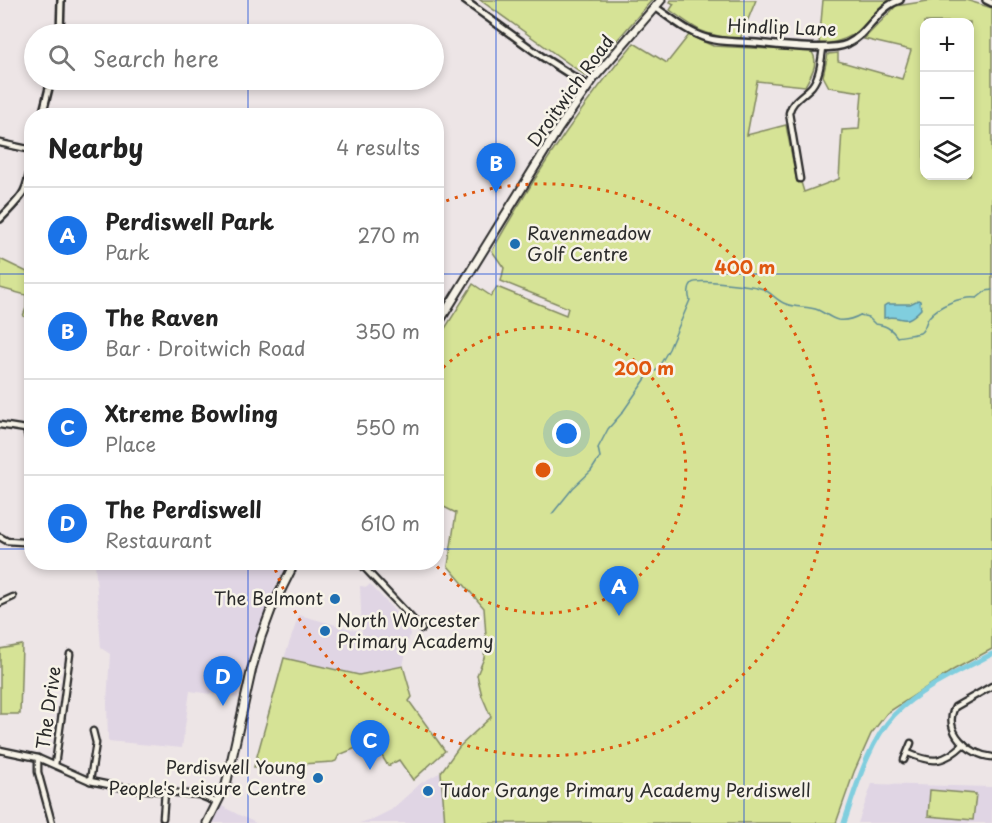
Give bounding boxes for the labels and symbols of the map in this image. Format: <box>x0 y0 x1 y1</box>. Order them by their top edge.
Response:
street label: Hindlip Lane <box>727 11 837 42</box>
street label: Droitwich Road <box>520 29 620 152</box>
pin: B <box>476 144 516 193</box>
place label: Ravenmeadow Golf Centre <box>527 219 651 267</box>
marker: Ravenmeadow Golf Centre <box>508 237 522 251</box>
text: 400 m <box>715 253 775 280</box>
text: 200 m <box>614 354 674 381</box>
your location <box>552 419 581 448</box>
centre of rings <box>533 460 553 480</box>
pin: A <box>600 566 638 616</box>
place label: The Belmont <box>214 584 323 611</box>
marker: The Belmont <box>328 592 342 606</box>
place label: North Worcester Primary Academy <box>337 606 494 654</box>
marker: North Worcester Primary Academy <box>318 624 332 638</box>
pin: D <box>204 656 242 706</box>
street label: The Drive <box>28 664 67 751</box>
pin: C <box>350 720 389 770</box>
place label: Perdiswell Young People's Leisure Centre <box>108 753 306 801</box>
marker: Perdiswell Young People's Leisure Centre <box>311 771 325 785</box>
place label: Tudor Grange Primary Academy Perdiswell <box>440 776 811 803</box>
marker: Tudor Grange Primary Academy Perdiswell <box>421 784 435 798</box>

